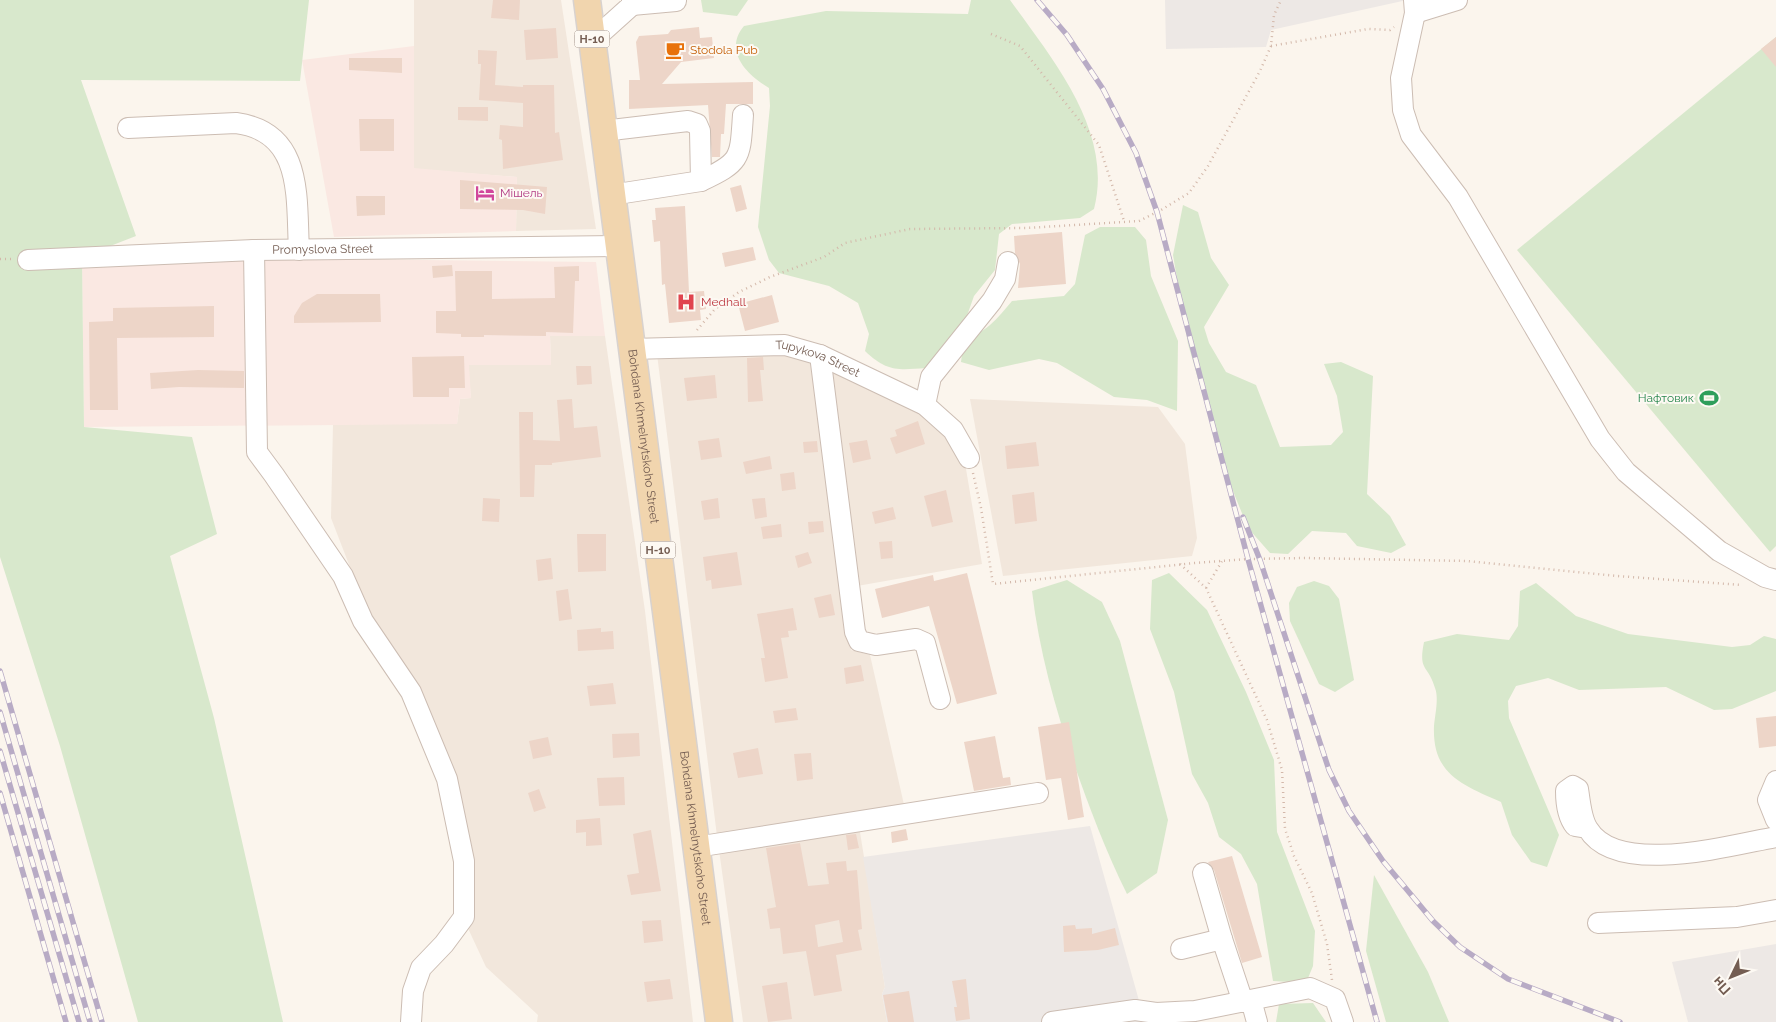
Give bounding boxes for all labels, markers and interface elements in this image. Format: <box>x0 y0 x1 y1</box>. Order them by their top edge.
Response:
road number: Н-10 <box>574 30 610 48</box>
cafe icon: Stodola Pub <box>664 39 686 61</box>
place label: Stodola Pub <box>690 43 758 57</box>
hotel icon: Мішель <box>474 182 496 204</box>
place label: Мішель <box>500 186 543 200</box>
street label: Promyslova Street <box>272 242 373 257</box>
hospital icon: Medhall <box>675 291 697 313</box>
place label: Medhall <box>701 295 747 309</box>
street label: Tupykova Street <box>775 337 862 380</box>
street label: Bohdana Khmelnytskoho Street <box>625 348 662 524</box>
sports icon: Нафтовик <box>1698 387 1720 409</box>
place label: Нафтовик <box>1638 391 1694 405</box>
road number: Н-10 <box>640 542 676 558</box>
street label: Bohdana Khmelnytskoho Street <box>677 750 713 926</box>
north arrow <box>1706 952 1756 1002</box>
text: Пн <box>1709 974 1734 998</box>

